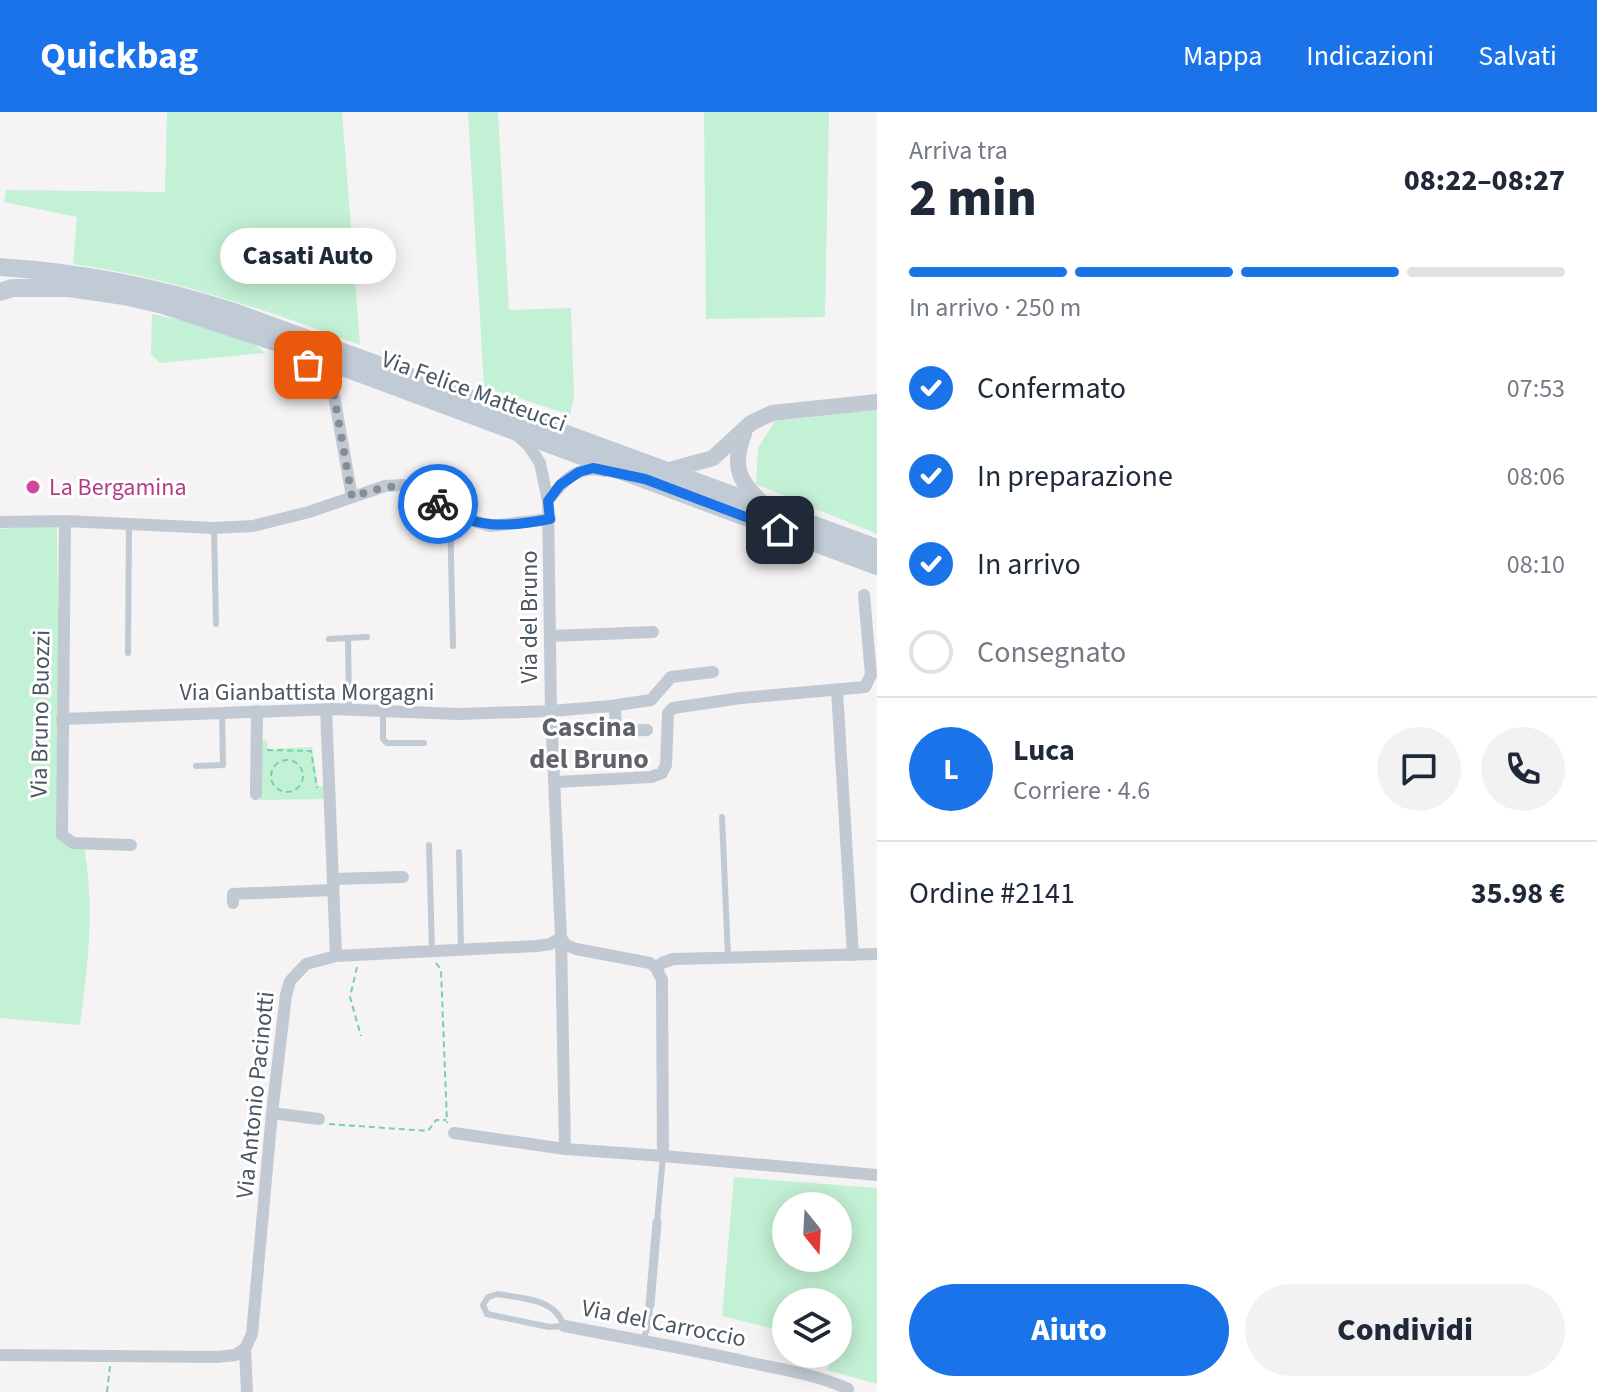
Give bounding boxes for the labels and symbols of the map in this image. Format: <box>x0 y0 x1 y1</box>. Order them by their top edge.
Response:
callout: Casati Auto <box>220 229 396 285</box>
pin <box>274 331 342 399</box>
street label: Via Felice Matteucci <box>376 342 571 441</box>
courier <box>398 464 478 544</box>
place label: La Bergamina <box>49 470 187 505</box>
marker: La Bergamina <box>24 478 42 496</box>
pin <box>746 496 814 564</box>
street label: Via del Bruno <box>512 551 547 683</box>
street label: Via Bruno Buozzi <box>22 630 59 798</box>
street label: Via Gianbattista Morgagni <box>179 675 435 710</box>
district label: Cascina del Bruno <box>529 707 649 779</box>
street label: Via Antonio Pacinotti <box>227 990 284 1200</box>
north arrow <box>772 1192 852 1272</box>
street label: Via del Carroccio <box>579 1290 749 1357</box>

